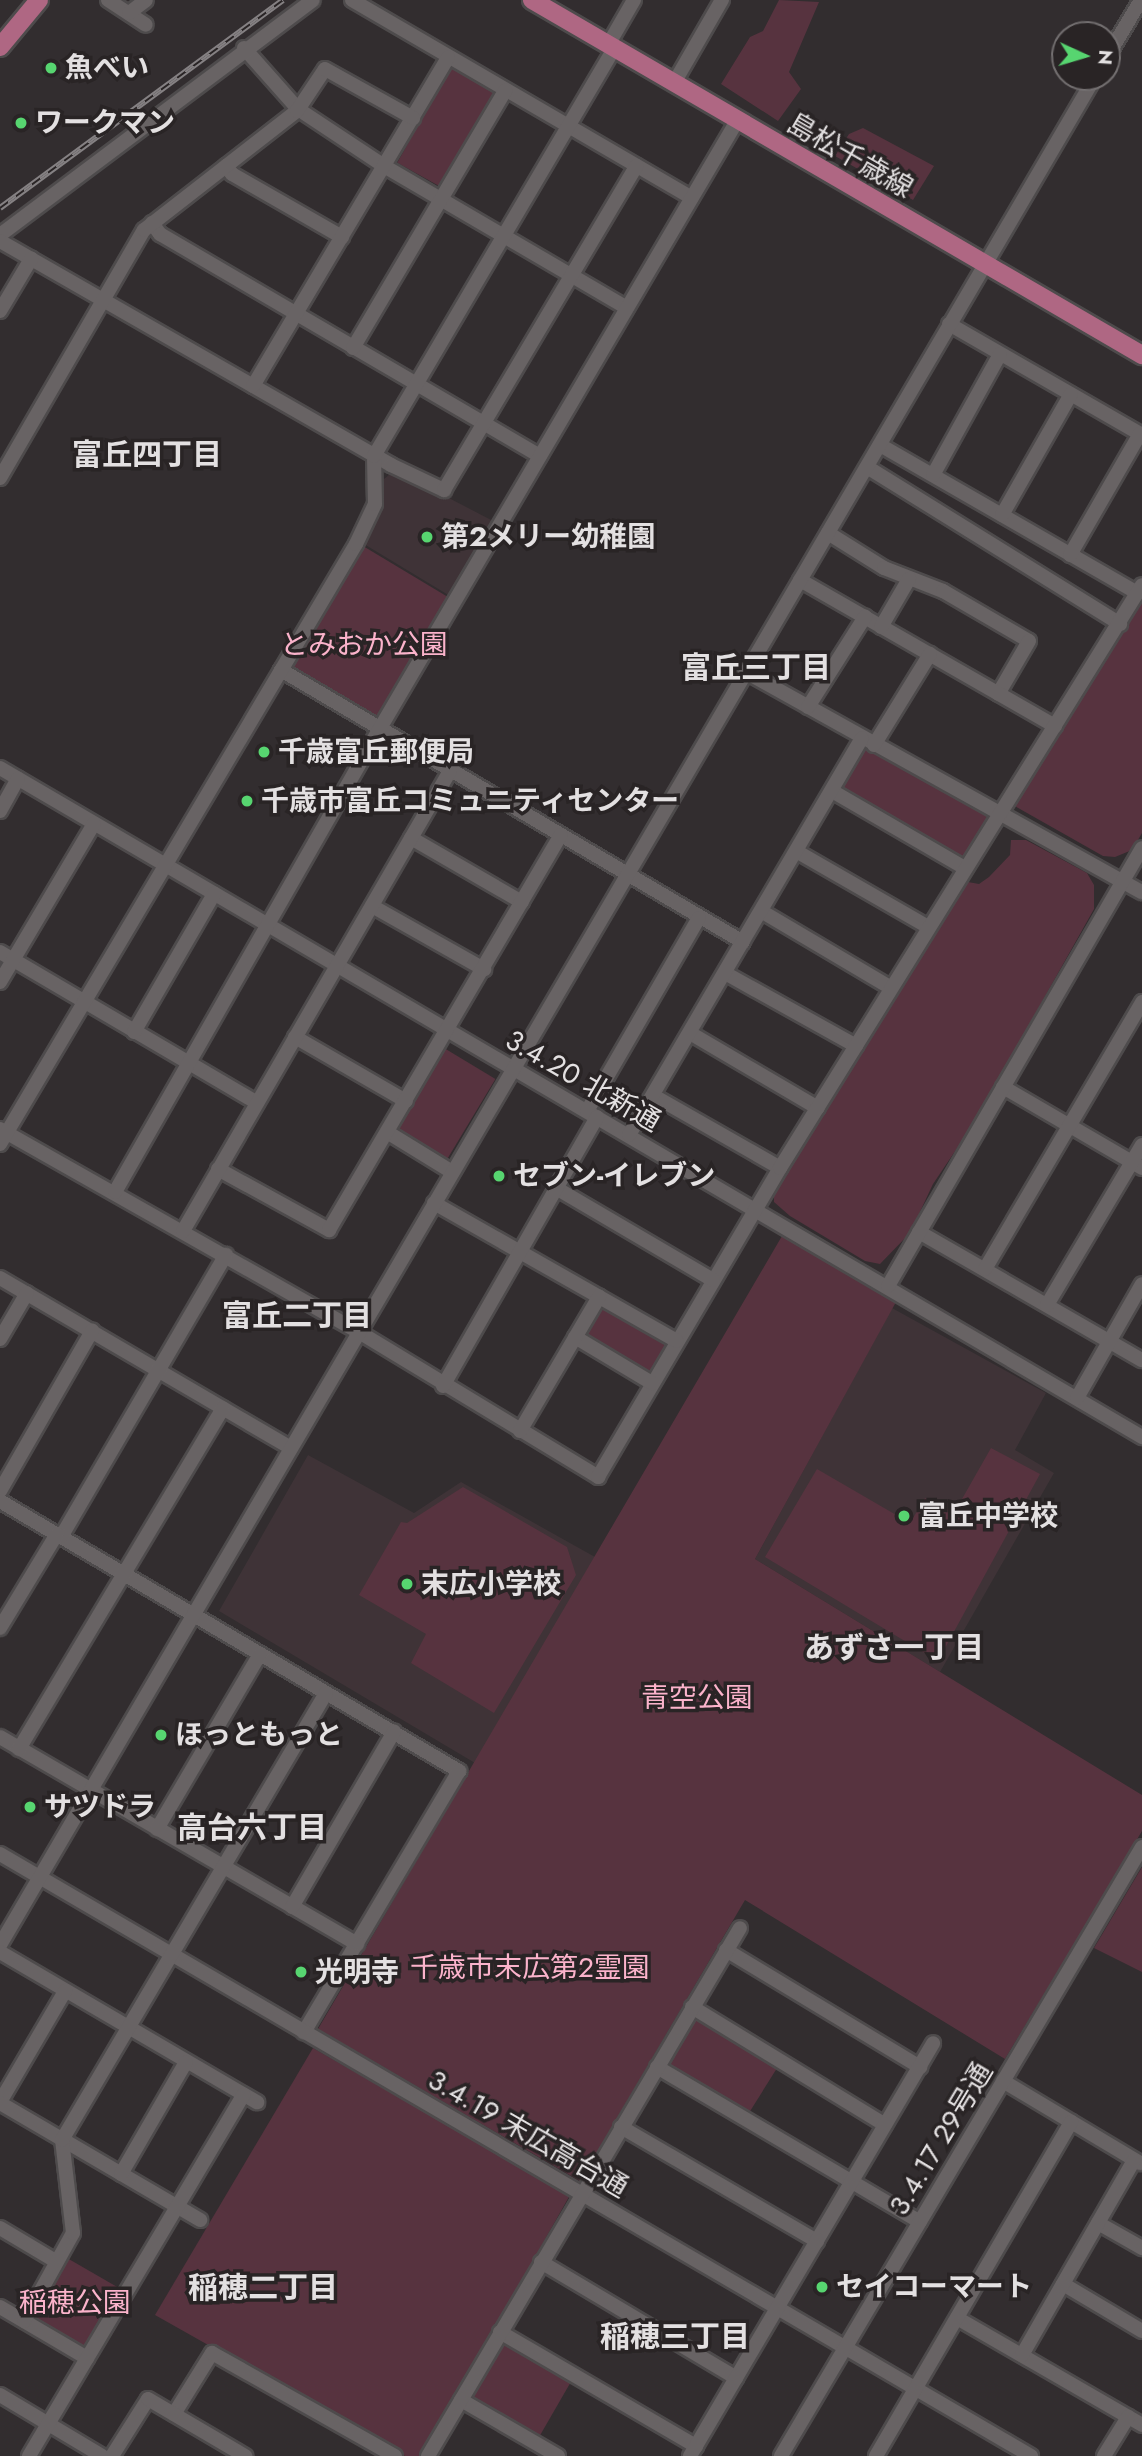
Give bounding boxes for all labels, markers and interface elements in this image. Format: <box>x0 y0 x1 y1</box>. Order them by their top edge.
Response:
north arrow <box>1051 21 1121 91</box>
text: N <box>1091 49 1119 66</box>
place label: 魚べい <box>65 51 149 85</box>
marker: 魚べい <box>43 60 59 76</box>
place label: ワークマン <box>35 106 175 140</box>
street label: 島松千歳線 <box>781 106 919 206</box>
marker: ワークマン <box>13 115 29 131</box>
district label: 富丘四丁目 <box>72 437 222 473</box>
place label: 第2メリー幼稚園 <box>441 520 655 554</box>
marker: 第2メリー幼稚園 <box>419 529 435 545</box>
park label: とみおか公園 <box>280 628 448 662</box>
district label: 富丘三丁目 <box>681 650 831 686</box>
place label: 千歳富丘郵便局 <box>278 735 474 769</box>
marker: 千歳富丘郵便局 <box>256 744 272 760</box>
place label: 千歳市富丘コミュニティセンター <box>261 784 681 818</box>
marker: 千歳市富丘コミュニティセンター <box>239 793 255 809</box>
street label: 3.4.20 北新通 <box>500 1023 666 1139</box>
place label: セブン-イレブン <box>513 1159 715 1193</box>
marker: セブン-イレブン <box>491 1168 507 1184</box>
district label: 富丘二丁目 <box>222 1298 372 1334</box>
place label: 富丘中学校 <box>918 1499 1058 1533</box>
marker: 富丘中学校 <box>896 1508 912 1524</box>
place label: 末広小学校 <box>421 1567 561 1601</box>
marker: 末広小学校 <box>399 1576 415 1592</box>
district label: あずさ一丁目 <box>804 1630 984 1666</box>
park label: 青空公園 <box>641 1681 753 1715</box>
place label: ほっともっと <box>175 1718 343 1752</box>
marker: ほっともっと <box>153 1727 169 1743</box>
place label: サツドラ <box>44 1790 156 1824</box>
marker: サツドラ <box>22 1799 38 1815</box>
district label: 高台六丁目 <box>177 1810 327 1846</box>
park label: 千歳市末広第2霊園 <box>410 1951 650 1985</box>
place label: 光明寺 <box>315 1955 399 1989</box>
marker: 光明寺 <box>293 1964 309 1980</box>
street label: 3.4.17 29号通 <box>882 2057 1000 2221</box>
street label: 3.4.19 末広高台通 <box>422 2063 634 2205</box>
district label: 稲穂二丁目 <box>188 2270 338 2306</box>
place label: セイコーマート <box>836 2270 1032 2304</box>
marker: セイコーマート <box>814 2279 830 2295</box>
park label: 稲穂公園 <box>19 2286 131 2320</box>
district label: 稲穂三丁目 <box>600 2319 750 2355</box>

